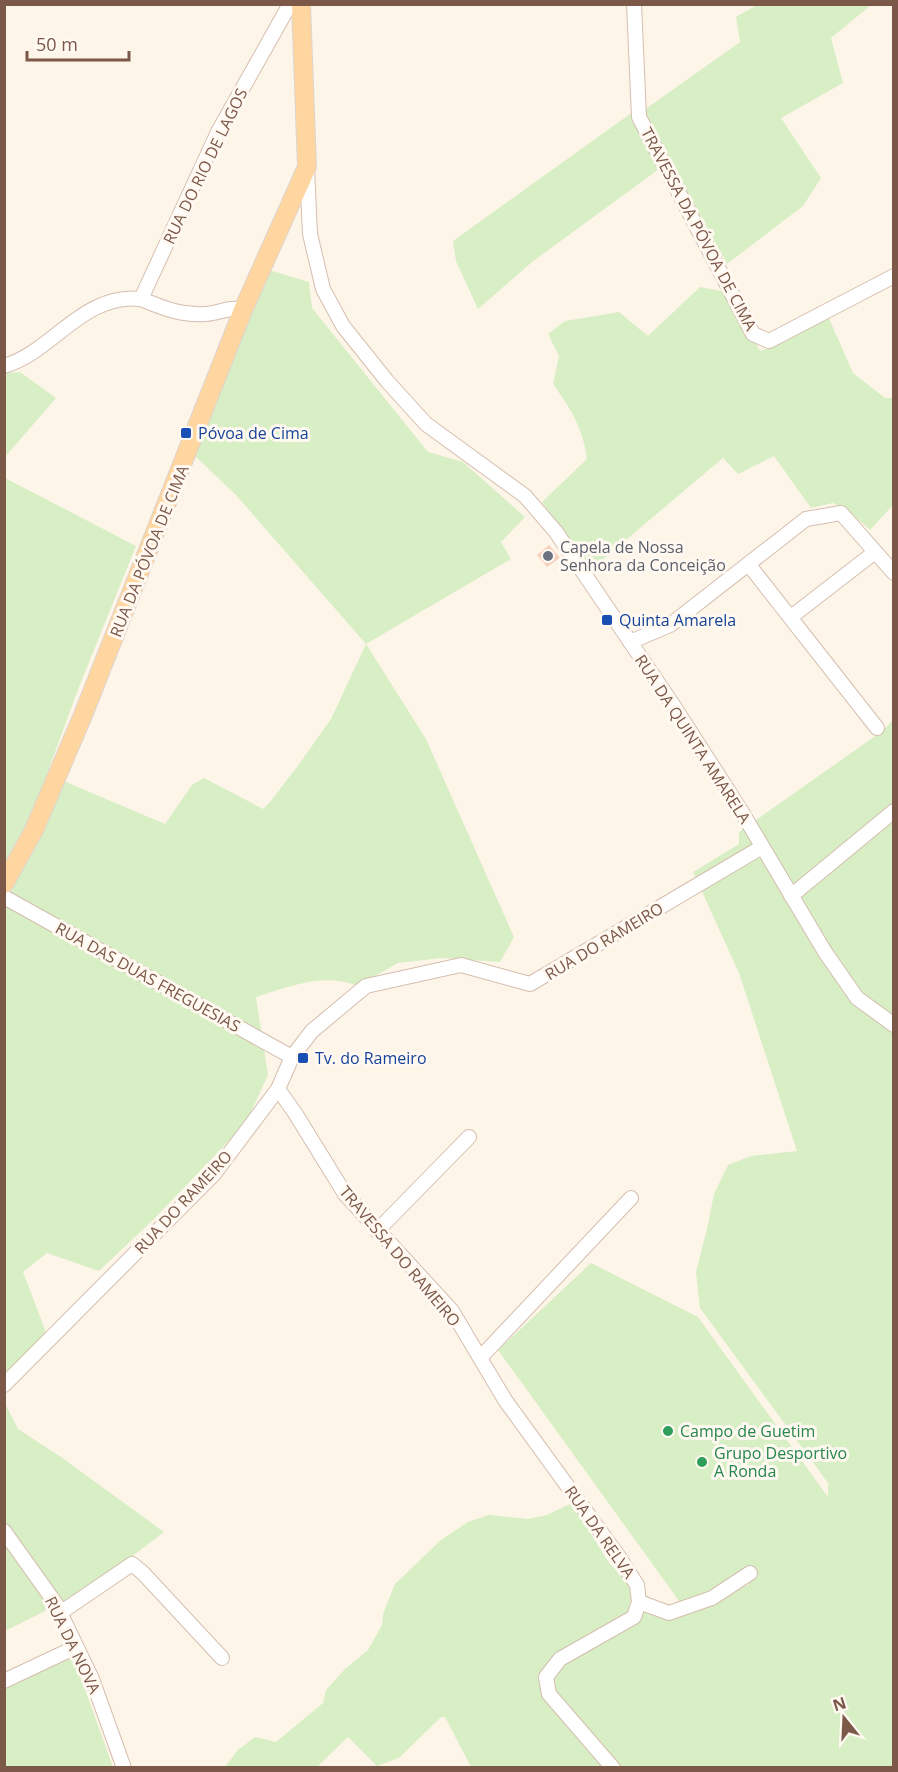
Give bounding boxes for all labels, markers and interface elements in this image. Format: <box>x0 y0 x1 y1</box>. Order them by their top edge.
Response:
scale bar <box>27 24 129 62</box>
text: 50 m <box>36 32 78 56</box>
street label: RUA DO RIO DE LAGOS <box>158 84 252 248</box>
street label: TRAVESSA DA PÓVOA DE CIMA <box>636 124 762 335</box>
place label: Póvoa de Cima <box>198 422 309 444</box>
marker: Póvoa de Cima <box>179 426 193 440</box>
street label: RUA DA PÓVOA DE CIMA <box>104 461 194 640</box>
place label: Capela de Nossa Senhora da Conceição <box>560 536 726 576</box>
marker: Capela de Nossa Senhora da Conceição <box>541 549 555 563</box>
place label: Quinta Amarela <box>619 609 736 631</box>
marker: Quinta Amarela <box>600 613 614 627</box>
street label: RUA DA QUINTA AMARELA <box>630 650 756 828</box>
street label: RUA DO RAMEIRO <box>541 897 667 985</box>
street label: RUA DAS DUAS FREGUESIAS <box>52 917 245 1037</box>
place label: Tv. do Rameiro <box>315 1047 427 1069</box>
marker: Tv. do Rameiro <box>296 1051 310 1065</box>
street label: RUA DO RAMEIRO <box>129 1145 237 1259</box>
street label: TRAVESSA DO RAMEIRO <box>335 1181 465 1331</box>
place label: Campo de Guetim <box>680 1420 815 1442</box>
marker: Campo de Guetim <box>661 1424 675 1438</box>
place label: Grupo Desportivo A Ronda <box>714 1442 847 1482</box>
marker: Grupo Desportivo A Ronda <box>695 1455 709 1469</box>
street label: RUA DA RELVA <box>560 1481 641 1583</box>
street label: RUA DA NOVA <box>40 1593 106 1698</box>
north arrow <box>814 1688 874 1748</box>
text: N <box>830 1691 849 1716</box>

